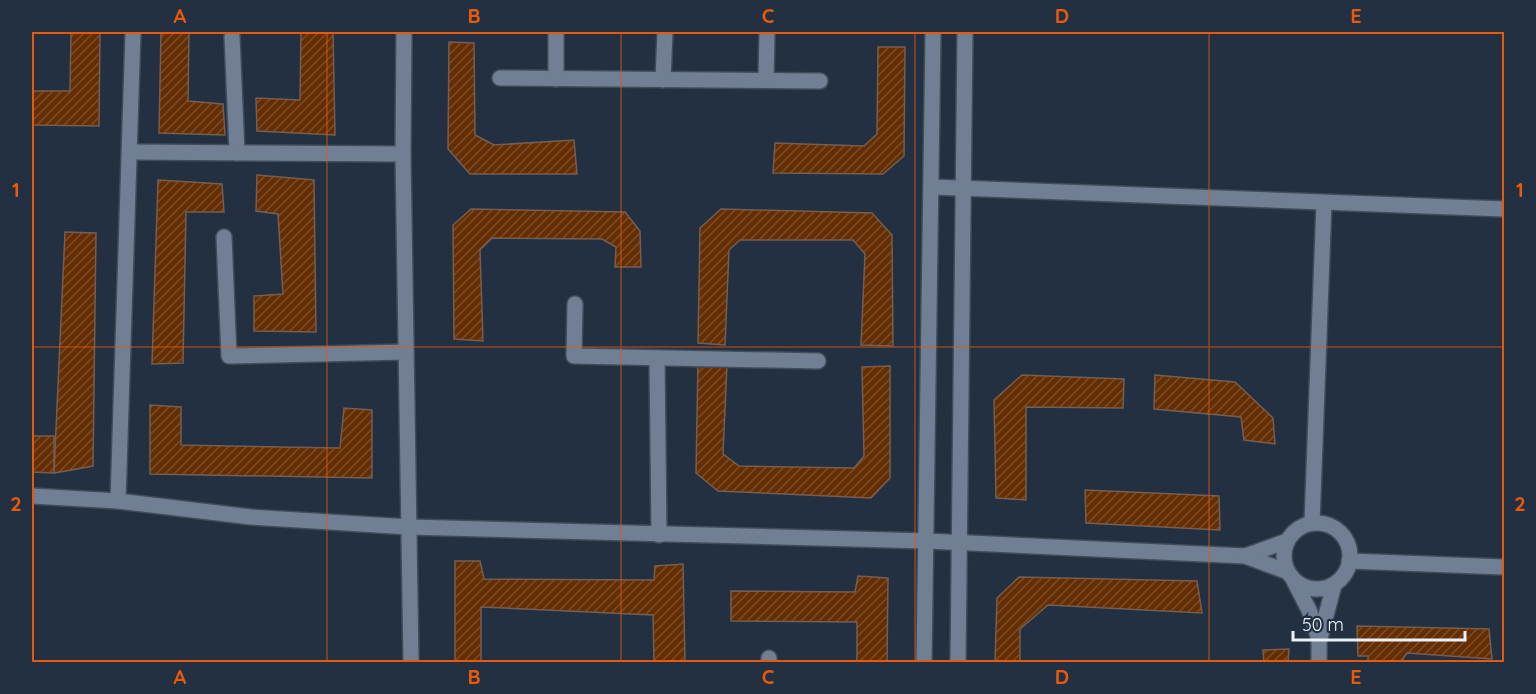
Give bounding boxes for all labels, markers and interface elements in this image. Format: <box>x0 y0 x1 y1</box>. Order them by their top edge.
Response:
text: A <box>174 3 187 28</box>
text: B <box>467 3 481 28</box>
text: C <box>762 3 775 28</box>
text: D <box>1055 3 1069 28</box>
text: E <box>1350 3 1362 28</box>
text: 1 <box>12 177 20 202</box>
text: 1 <box>1516 177 1524 202</box>
text: 2 <box>10 491 22 516</box>
text: 2 <box>1514 491 1526 516</box>
scale bar <box>1293 604 1466 642</box>
text: 50 m <box>1302 613 1344 636</box>
text: A <box>174 664 187 689</box>
text: B <box>467 664 481 689</box>
text: C <box>762 664 775 689</box>
text: D <box>1055 664 1069 689</box>
text: E <box>1350 664 1362 689</box>

